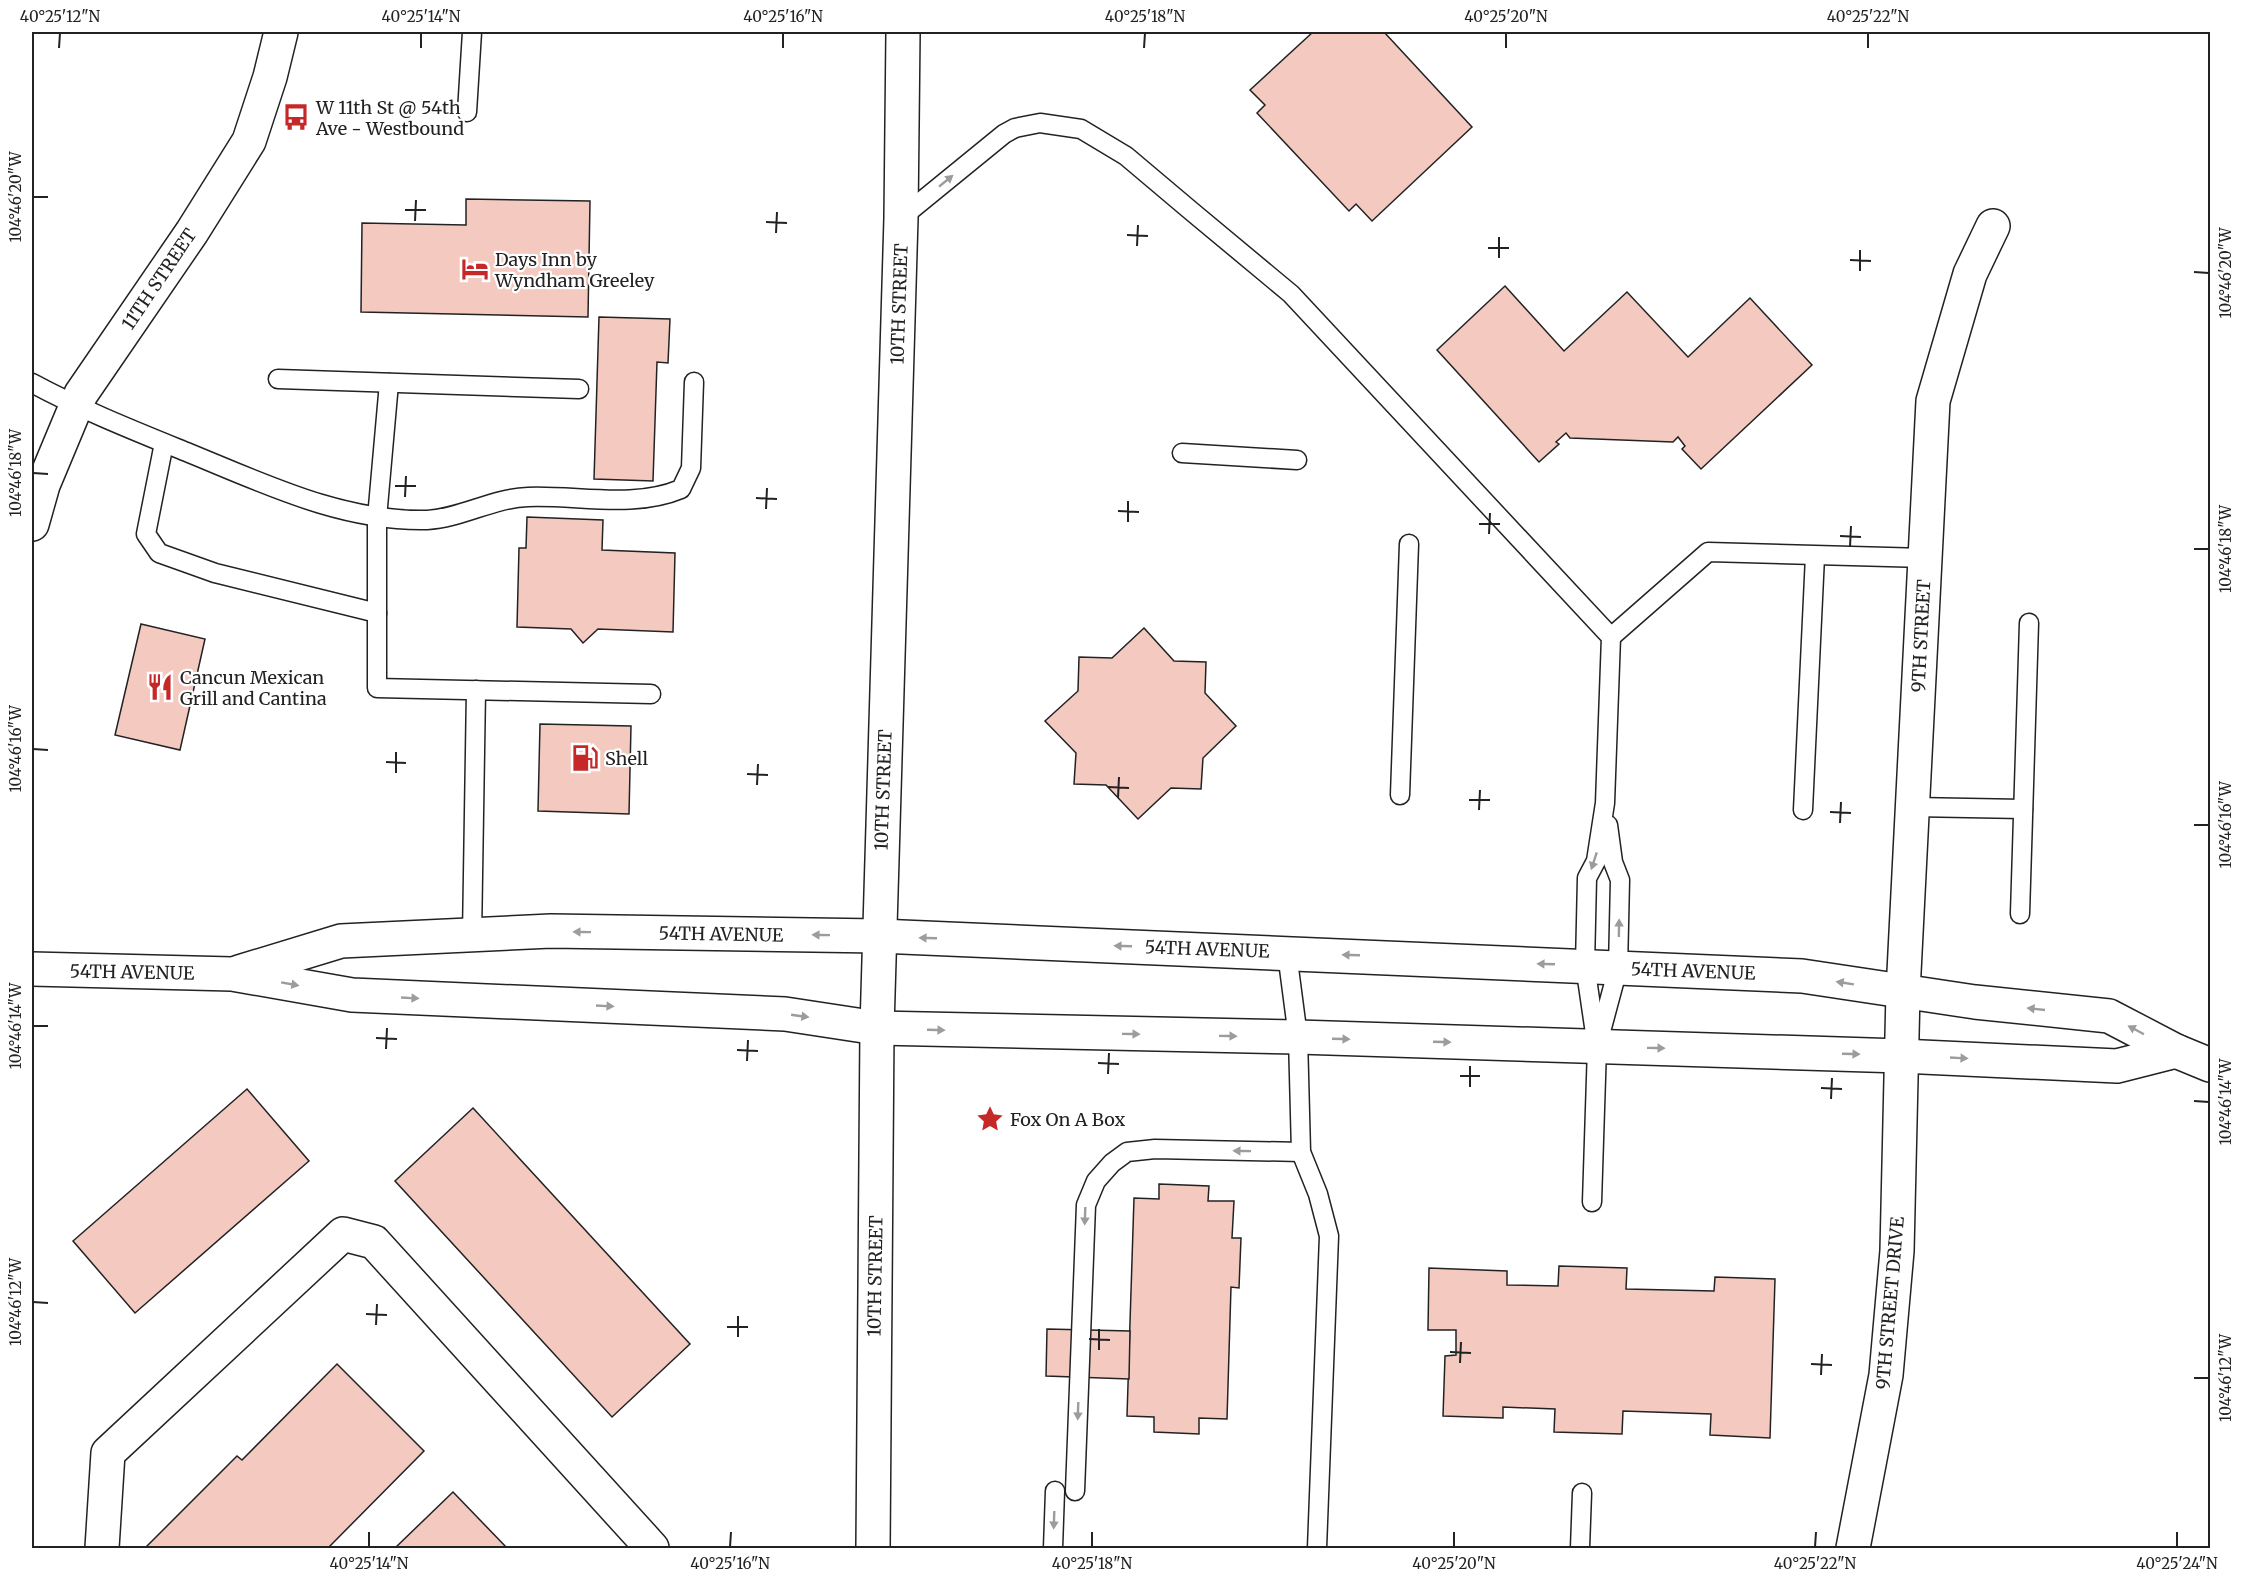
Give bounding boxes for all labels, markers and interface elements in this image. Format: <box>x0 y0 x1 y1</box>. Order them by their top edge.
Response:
text: 40°25'12"N <box>20 7 101 26</box>
text: 40°25'14"N <box>382 7 461 26</box>
text: 40°25'16"N <box>743 7 823 26</box>
text: 40°25'18"N <box>1105 7 1186 26</box>
text: 40°25'20"N <box>1464 7 1548 26</box>
text: 40°25'22"N <box>1827 7 1910 26</box>
place label: W 11th St @ 54th Ave - Westbound <box>315 96 464 140</box>
bus stop icon: W 11th St @ 54th Ave - Westbound <box>281 102 311 132</box>
text: 104°46'20"W <box>6 150 25 243</box>
one-way arrow <box>938 174 954 187</box>
street label: 11TH STREET <box>117 224 202 334</box>
text: 104°46'20"W <box>2216 226 2235 319</box>
street label: 10TH STREET <box>885 243 913 365</box>
place label: Days Inn by Wyndham Greeley <box>494 248 655 292</box>
hotel icon: Days Inn by Wyndham Greeley <box>460 254 490 284</box>
text: 104°46'18"W <box>6 428 25 517</box>
text: 104°46'18"W <box>2216 504 2235 593</box>
street label: 9TH STREET <box>1907 578 1935 693</box>
place label: Cancun Mexican Grill and Cantina <box>180 666 327 710</box>
restaurant icon: Cancun Mexican Grill and Cantina <box>145 672 175 702</box>
text: 104°46'16"W <box>6 704 25 793</box>
street label: 10TH STREET <box>869 729 897 851</box>
fuel station icon: Shell <box>570 743 600 773</box>
place label: Shell <box>605 747 648 770</box>
text: 104°46'16"W <box>2216 780 2235 869</box>
one-way arrow <box>1589 852 1598 870</box>
one-way arrow <box>1614 919 1624 938</box>
street label: 54TH AVENUE <box>658 921 784 947</box>
one-way arrow <box>572 927 591 937</box>
one-way arrow <box>811 930 830 940</box>
one-way arrow <box>919 933 938 942</box>
street label: 54TH AVENUE <box>1144 935 1270 963</box>
one-way arrow <box>1114 941 1133 950</box>
one-way arrow <box>1342 951 1361 960</box>
street label: 54TH AVENUE <box>1630 957 1756 985</box>
street label: 54TH AVENUE <box>69 959 195 985</box>
one-way arrow <box>1537 959 1556 968</box>
one-way arrow <box>1836 978 1855 987</box>
one-way arrow <box>280 980 299 989</box>
text: 104°46'14"W <box>6 982 25 1069</box>
one-way arrow <box>401 993 420 1002</box>
one-way arrow <box>595 1002 614 1011</box>
one-way arrow <box>2027 1004 2046 1014</box>
one-way arrow <box>790 1012 809 1021</box>
one-way arrow <box>926 1025 945 1034</box>
one-way arrow <box>2127 1025 2144 1035</box>
one-way arrow <box>1121 1029 1140 1038</box>
one-way arrow <box>1218 1031 1237 1040</box>
one-way arrow <box>1331 1034 1350 1043</box>
one-way arrow <box>1433 1037 1452 1047</box>
one-way arrow <box>1646 1044 1665 1053</box>
one-way arrow <box>1841 1049 1860 1059</box>
one-way arrow <box>1950 1054 1969 1063</box>
text: 104°46'14"W <box>2216 1058 2235 1145</box>
place icon: Fox On A Box <box>975 1104 1005 1134</box>
place label: Fox On A Box <box>1010 1108 1125 1131</box>
one-way arrow <box>1233 1146 1252 1156</box>
one-way arrow <box>1081 1207 1090 1226</box>
street label: 10TH STREET <box>862 1215 888 1337</box>
street label: 9TH STREET DRIVE <box>1871 1215 1909 1391</box>
text: 104°46'12"W <box>6 1257 25 1346</box>
text: 104°46'12"W <box>2216 1333 2235 1422</box>
one-way arrow <box>1073 1401 1082 1420</box>
one-way arrow <box>1049 1510 1059 1529</box>
text: 40°25'14"N <box>330 1554 409 1573</box>
text: 40°25'16"N <box>690 1554 770 1573</box>
text: 40°25'18"N <box>1052 1554 1133 1573</box>
text: 40°25'20"N <box>1412 1554 1496 1573</box>
text: 40°25'22"N <box>1774 1554 1857 1573</box>
text: 40°25'24"N <box>2136 1554 2218 1573</box>

